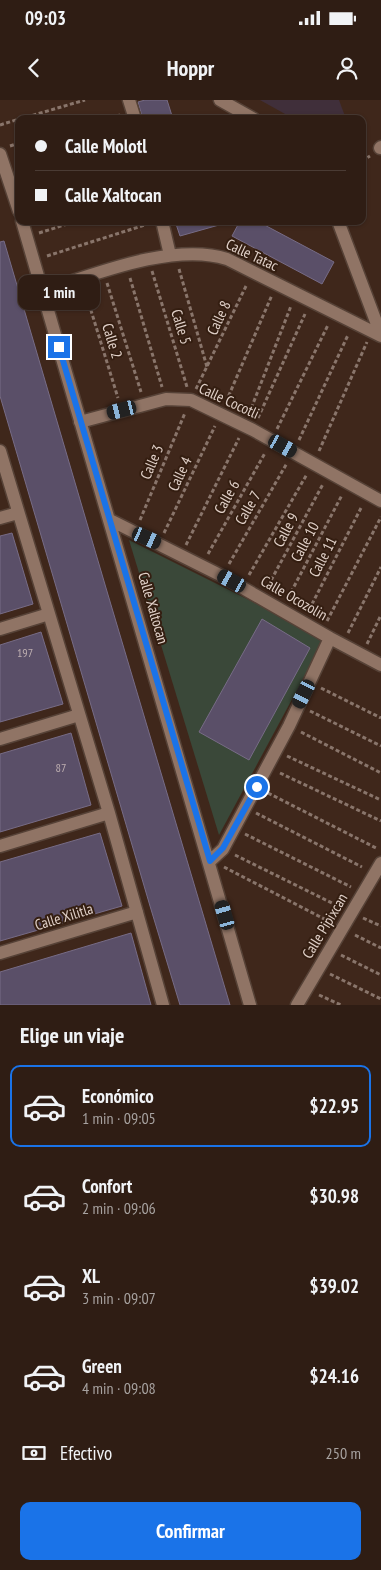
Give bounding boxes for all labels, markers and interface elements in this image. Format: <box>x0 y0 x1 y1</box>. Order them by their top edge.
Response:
text: 09:03 <box>25 6 66 30</box>
icon: back <box>20 54 48 82</box>
text: Hoppr <box>167 54 214 82</box>
icon: person <box>333 54 361 82</box>
text: Calle Molotl <box>65 134 147 158</box>
text: Calle Xaltocan <box>65 183 161 207</box>
street label: Calle Tatac <box>223 234 282 275</box>
callout: 1 min <box>18 274 100 310</box>
text: 1 min <box>43 282 75 302</box>
street label: Calle 8 <box>202 298 235 338</box>
street label: Calle 5 <box>167 307 196 347</box>
street label: Calle 2 <box>98 321 127 361</box>
route end <box>48 336 70 358</box>
street label: Calle Cocotli <box>196 378 262 423</box>
car <box>105 399 138 421</box>
car <box>266 432 299 460</box>
street label: Calle 3 <box>136 442 167 482</box>
street label: Calle 4 <box>163 453 196 494</box>
street label: Calle 6 <box>210 476 244 517</box>
street label: Calle 7 <box>230 487 265 528</box>
street label: Calle 9 <box>269 510 302 550</box>
street label: Calle 10 <box>286 518 323 565</box>
car <box>130 525 163 551</box>
street label: Calle 11 <box>304 534 341 580</box>
car <box>215 567 248 595</box>
street label: Calle Xaltocan <box>134 570 173 646</box>
street label: Calle Ocozolin <box>258 571 331 624</box>
house number: 197 <box>17 645 33 660</box>
car <box>290 677 317 711</box>
house number: 87 <box>56 760 66 775</box>
route start <box>246 776 268 798</box>
street label: Calle Pipixcan <box>298 890 351 962</box>
street label: Calle Xilitla <box>32 899 95 934</box>
car <box>213 899 236 931</box>
text: Elige un viaje <box>20 1021 124 1049</box>
icon: car <box>22 1084 67 1129</box>
text: Económico <box>82 1084 154 1108</box>
text: $22.95 <box>310 1094 359 1118</box>
text: 1 min · 09:05 <box>82 1108 156 1128</box>
icon: car <box>22 1174 67 1219</box>
text: Confort <box>82 1174 132 1198</box>
text: $30.98 <box>310 1184 359 1208</box>
text: 2 min · 09:06 <box>82 1198 156 1218</box>
icon: car <box>22 1264 67 1309</box>
text: XL <box>82 1264 100 1288</box>
text: $39.02 <box>310 1274 359 1298</box>
text: 3 min · 09:07 <box>82 1288 156 1308</box>
icon: car <box>22 1354 67 1399</box>
text: Green <box>82 1354 122 1378</box>
text: $24.16 <box>310 1364 359 1388</box>
text: 4 min · 09:08 <box>82 1378 156 1398</box>
icon: cash <box>20 1439 48 1467</box>
text: Efectivo <box>60 1441 112 1465</box>
text: 250 m <box>326 1443 361 1463</box>
button: Confirmar <box>20 1502 361 1560</box>

